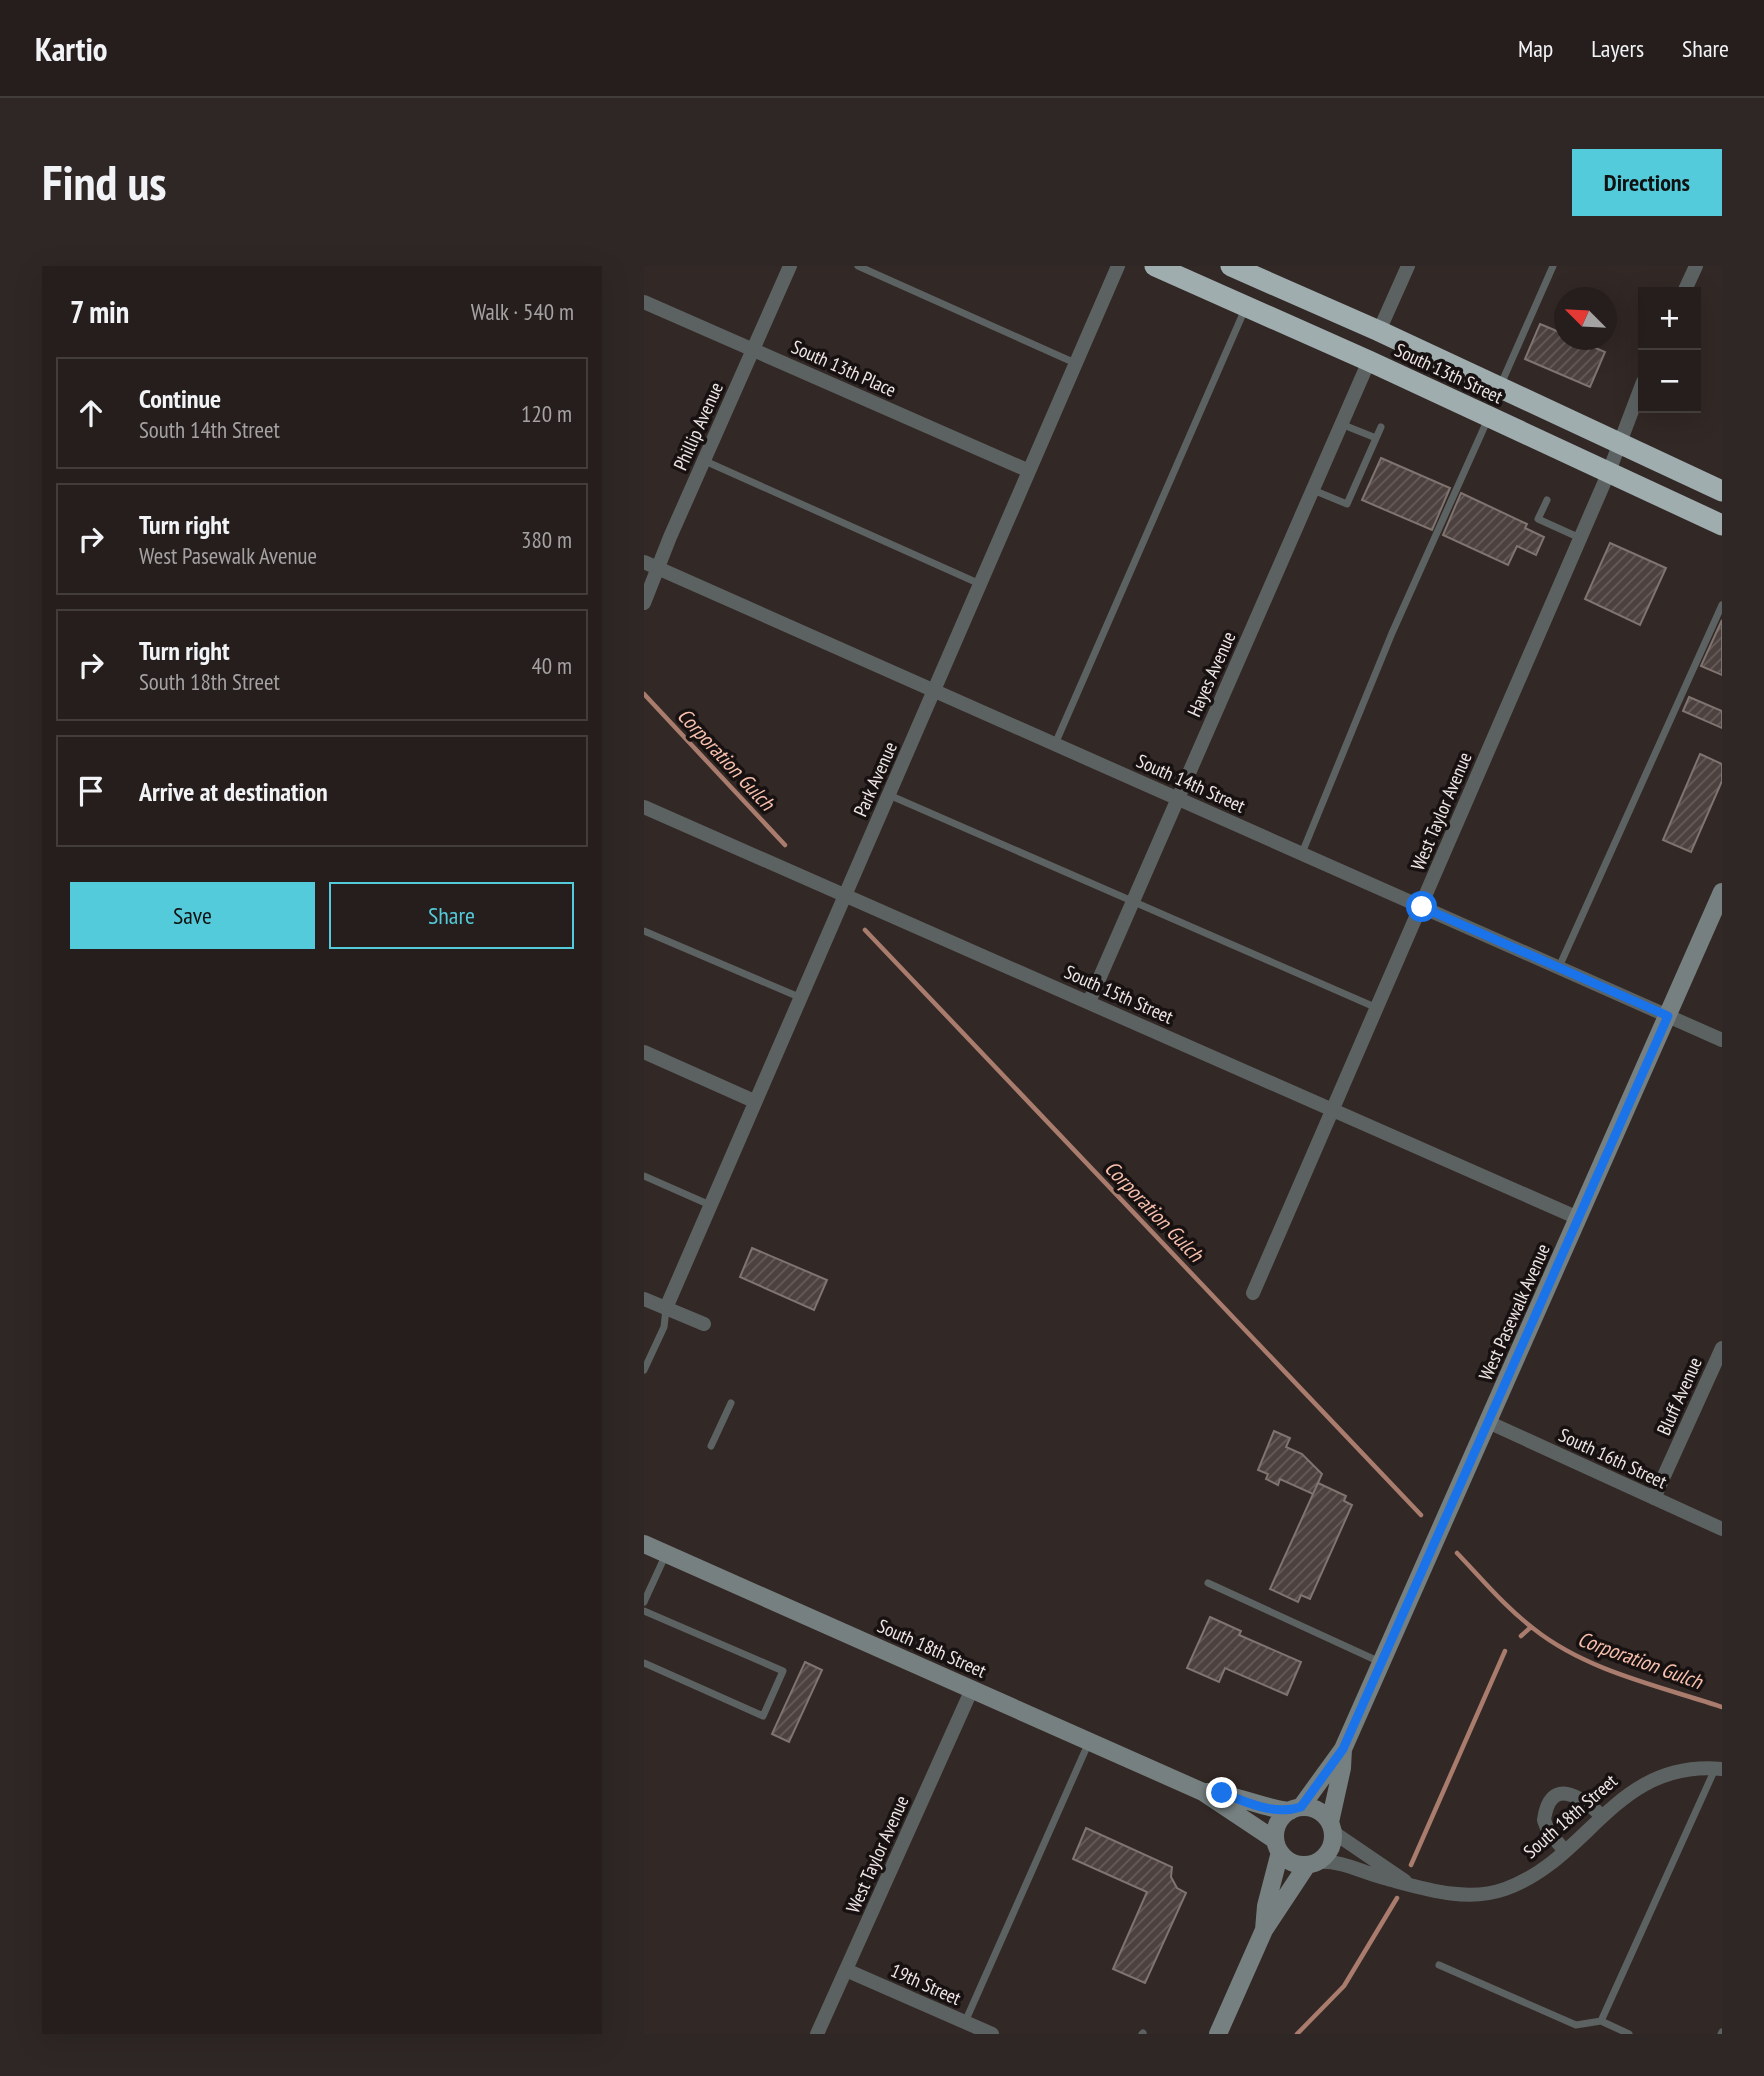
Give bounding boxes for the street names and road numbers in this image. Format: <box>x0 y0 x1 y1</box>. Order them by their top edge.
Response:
street label: South 13th Place <box>788 334 900 402</box>
street label: South 13th Street <box>1391 338 1507 409</box>
street label: Phillip Avenue <box>668 378 728 474</box>
street label: Hayes Avenue <box>1182 628 1240 720</box>
street label: Park Avenue <box>848 738 902 820</box>
street label: South 14th Street <box>1133 748 1250 818</box>
street label: West Taylor Avenue <box>1405 748 1477 874</box>
street label: South 15th Street <box>1061 959 1178 1029</box>
street label: West Pasewalk Avenue <box>1473 1240 1555 1384</box>
street label: Bluff Avenue <box>1651 1353 1707 1439</box>
street label: South 16th Street <box>1555 1423 1671 1494</box>
street label: South 18th Street <box>874 1613 991 1683</box>
street label: South 18th Street <box>1518 1768 1622 1863</box>
street label: West Taylor Avenue <box>840 1791 914 1917</box>
street label: 19th Street <box>887 1958 965 2010</box>

